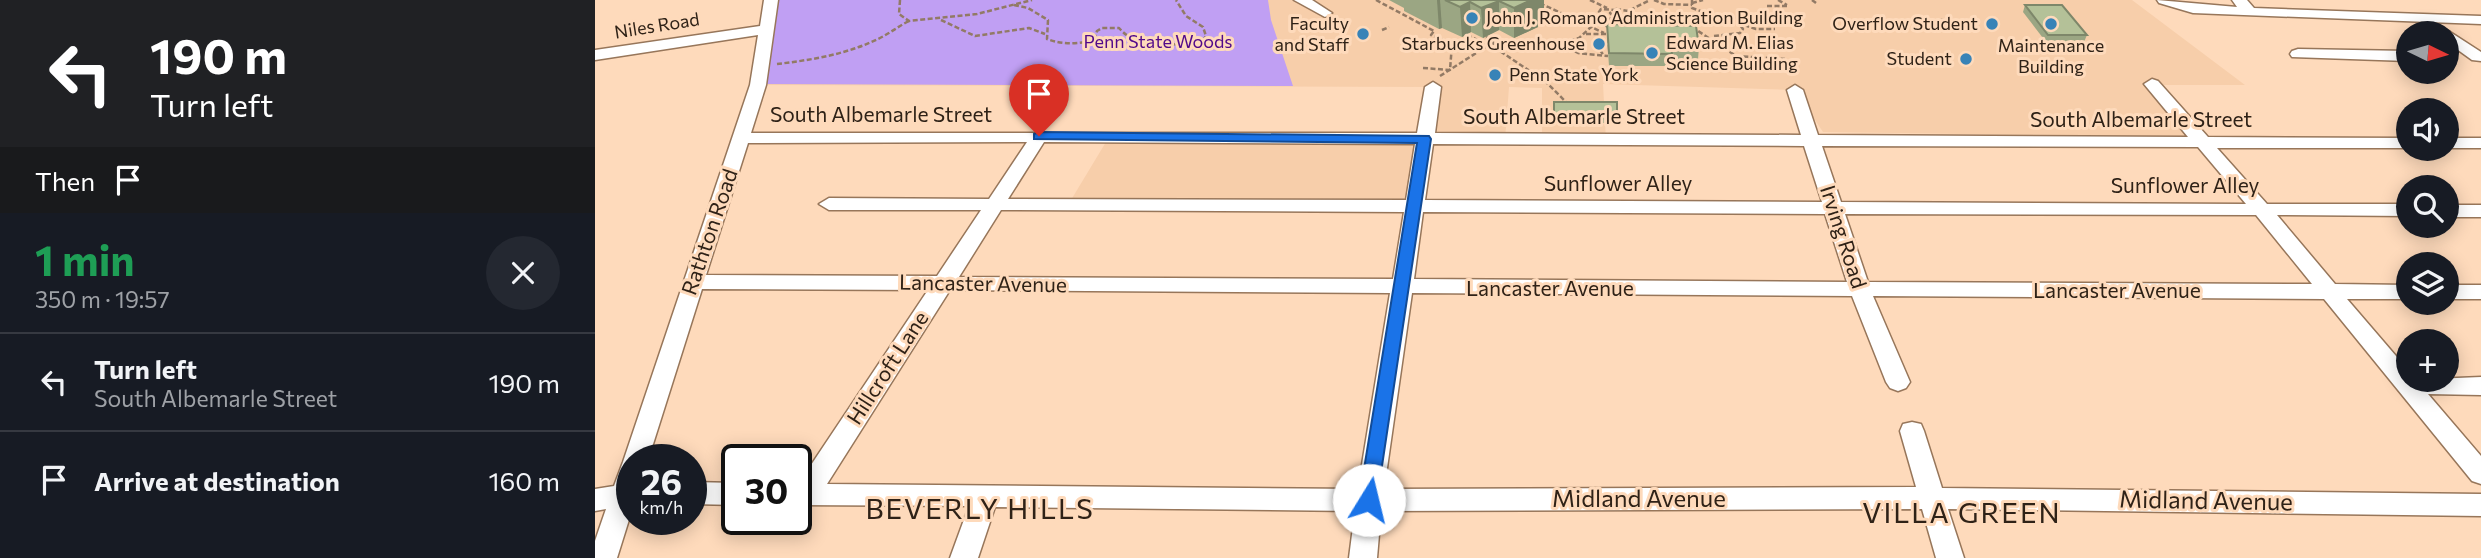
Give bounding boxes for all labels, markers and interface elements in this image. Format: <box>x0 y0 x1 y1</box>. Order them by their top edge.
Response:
place label: John J. Romano Administration Building <box>1486 6 1803 28</box>
street label: Niles Road <box>613 7 701 43</box>
marker: John J. Romano Administration Building <box>1464 10 1480 26</box>
place label: Faculty and Staff <box>1274 12 1349 55</box>
place label: Overflow Student <box>1832 12 1978 34</box>
marker: Overflow Student <box>1984 16 2000 32</box>
marker: Maintenance Building <box>2043 16 2059 32</box>
north arrow <box>2396 21 2459 84</box>
map controls <box>2396 21 2459 392</box>
text: 190 m <box>150 24 287 84</box>
marker: Faculty and Staff <box>1355 26 1371 42</box>
icon: left <box>35 28 126 119</box>
park label: Penn State Woods <box>1083 30 1233 52</box>
place label: Edward M. Elias Science Building <box>1666 31 1798 74</box>
place label: Starbucks Greenhouse <box>1401 32 1585 54</box>
place label: Maintenance Building <box>1998 34 2104 77</box>
marker: Starbucks Greenhouse <box>1591 36 1607 52</box>
marker: Edward M. Elias Science Building <box>1644 45 1660 61</box>
place label: Student <box>1887 47 1952 69</box>
marker: Student <box>1958 51 1974 67</box>
place label: Penn State York <box>1509 63 1639 85</box>
pin <box>1009 64 1069 136</box>
marker: Penn State York <box>1487 67 1503 83</box>
icon: arrive <box>1020 75 1058 113</box>
text: Turn left <box>150 84 274 124</box>
button: sound <box>2396 98 2459 161</box>
street label: South Albemarle Street <box>770 101 992 126</box>
street label: South Albemarle Street <box>1463 103 1685 128</box>
street label: South Albemarle Street <box>2030 106 2252 131</box>
icon: arrive <box>109 161 147 199</box>
text: Then <box>35 165 95 196</box>
street label: Rathton Road <box>675 165 742 298</box>
street label: Sunflower Alley <box>1544 170 1692 195</box>
street label: Sunflower Alley <box>2111 172 2259 197</box>
button: search <box>2396 175 2459 238</box>
street label: Irving Road <box>1816 182 1873 291</box>
text: 1 min <box>35 233 135 285</box>
button: close <box>486 236 560 310</box>
button: layers <box>2396 252 2459 315</box>
street label: Lancaster Avenue <box>899 269 1067 296</box>
street label: Lancaster Avenue <box>1466 275 1634 300</box>
street label: Lancaster Avenue <box>2033 277 2201 302</box>
text: 350 m · 19:57 <box>35 285 170 313</box>
street label: Hillcroft Lane <box>841 306 933 428</box>
button: + <box>2396 329 2459 392</box>
text: Turn left <box>94 353 197 384</box>
icon: left <box>35 363 73 401</box>
text: 190 m <box>488 367 560 398</box>
text: South Albemarle Street <box>94 384 337 412</box>
speed limit sign: 30 <box>721 444 812 535</box>
text: 26 <box>641 459 682 502</box>
icon: arrive <box>35 461 73 499</box>
position arrow <box>1332 463 1406 537</box>
text: Arrive at destination <box>94 465 340 496</box>
text: 160 m <box>488 465 560 496</box>
street label: Midland Avenue <box>1552 483 1726 512</box>
street label: Midland Avenue <box>2119 483 2293 516</box>
district label: BEVERLY HILLS <box>865 491 1095 525</box>
district label: VILLA GREEN <box>1862 495 2062 529</box>
text: km/h <box>640 496 683 518</box>

